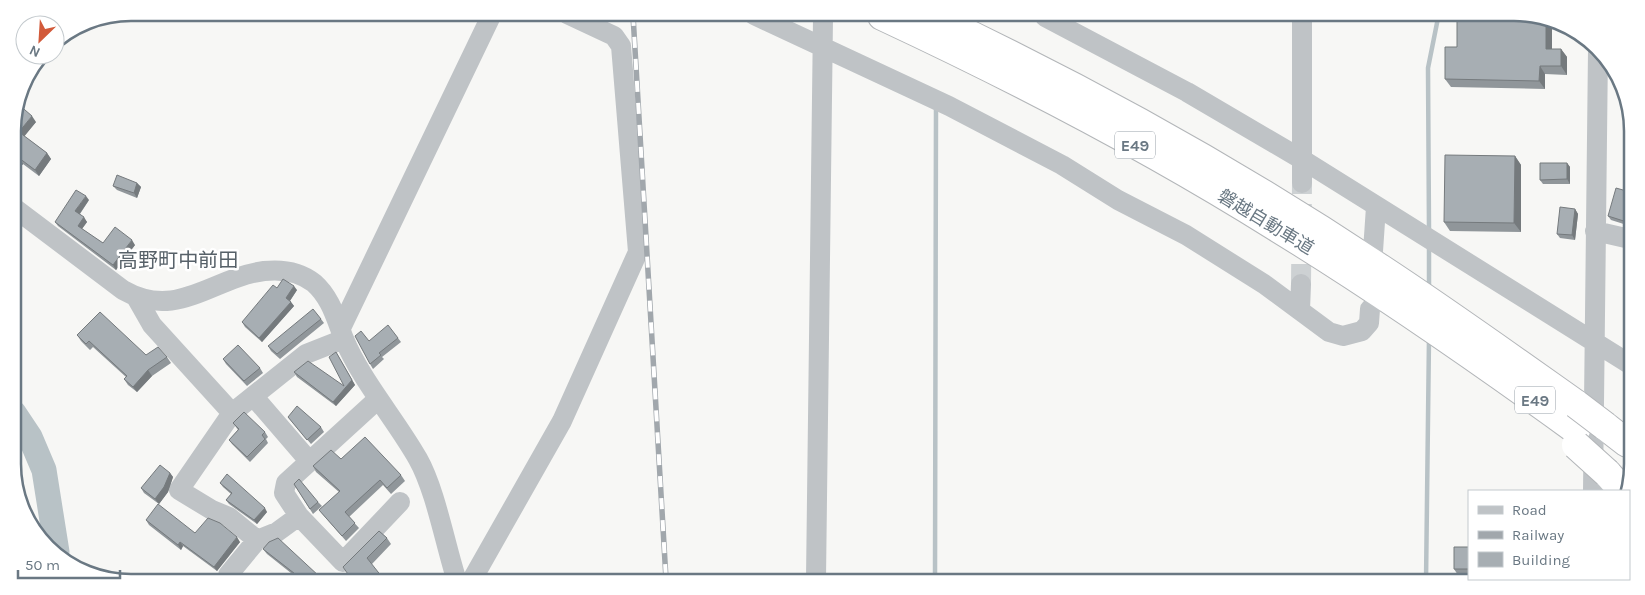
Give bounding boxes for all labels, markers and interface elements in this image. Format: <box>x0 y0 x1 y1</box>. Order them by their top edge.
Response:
north arrow <box>15 15 65 65</box>
text: N <box>27 42 43 61</box>
road number: E49 <box>1115 132 1155 158</box>
street label: 磐越自動車道 <box>1214 185 1318 259</box>
district label: 高野町中前田 <box>118 249 238 272</box>
road number: E49 <box>1515 386 1555 414</box>
legend <box>1468 490 1630 580</box>
text: Road <box>1512 501 1547 519</box>
text: Railway <box>1512 526 1564 544</box>
scale bar <box>18 548 120 580</box>
text: Building <box>1512 551 1570 569</box>
text: 50 m <box>25 556 60 574</box>

